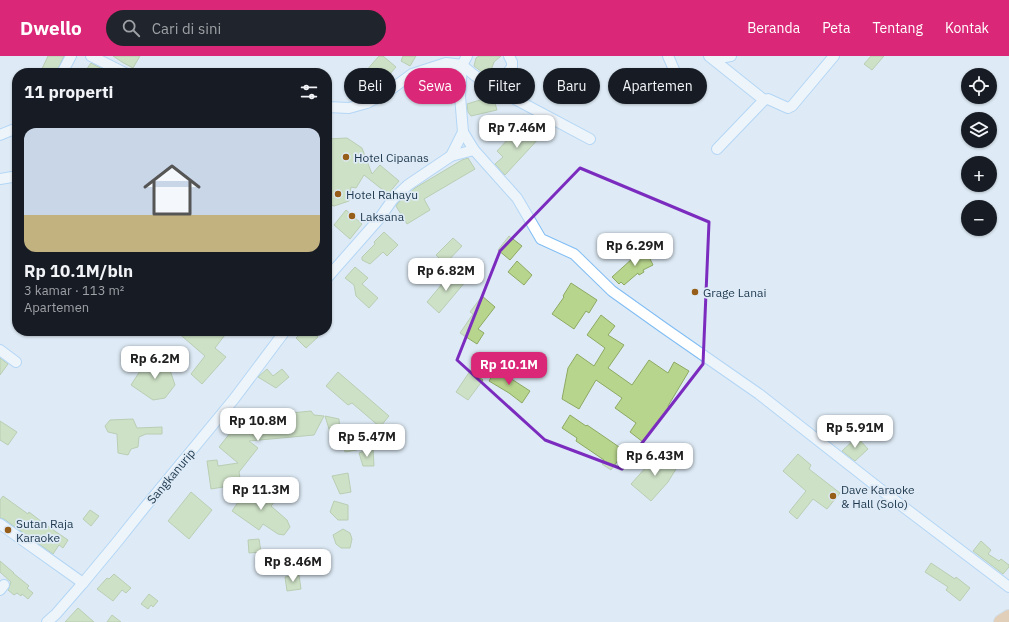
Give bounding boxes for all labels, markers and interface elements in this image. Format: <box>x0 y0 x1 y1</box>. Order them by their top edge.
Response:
search box <box>106 10 386 46</box>
text: Dwello <box>20 16 82 40</box>
icon: search <box>120 17 142 39</box>
text: Cari di sini <box>152 19 221 38</box>
text: Beranda <box>747 19 800 37</box>
text: Peta <box>822 19 850 37</box>
text: Tentang <box>872 19 923 37</box>
text: Kontak <box>945 19 989 37</box>
chip: Beli <box>344 68 396 104</box>
chip: Sewa <box>404 68 466 104</box>
chip: Filter <box>474 68 535 104</box>
chip: Baru <box>543 68 600 104</box>
chip: Apartemen <box>608 68 707 104</box>
map controls <box>961 68 997 236</box>
button: locate <box>961 68 997 104</box>
text: 11 properti <box>24 81 113 103</box>
icon: filters <box>298 81 320 103</box>
button: layers <box>961 112 997 148</box>
pin: Rp 7.46M <box>476 115 558 149</box>
text: Rp 7.46M <box>488 119 546 136</box>
place label: Hotel Cipanas <box>354 150 429 165</box>
marker: Hotel Cipanas <box>341 152 351 162</box>
icon: home <box>136 154 208 226</box>
button: + <box>961 156 997 192</box>
place label: Hotel Rahayu <box>346 187 418 202</box>
marker: Hotel Rahayu <box>333 189 343 199</box>
button: − <box>961 200 997 236</box>
place label: Laksana <box>360 209 405 224</box>
marker: Laksana <box>347 211 357 221</box>
pin: Rp 6.29M <box>594 233 676 267</box>
text: Rp 6.29M <box>606 237 664 254</box>
pin: Rp 6.82M <box>405 258 487 292</box>
text: Rp 10.1M/bln <box>24 260 133 282</box>
text: Rp 6.82M <box>417 262 475 279</box>
text: 3 kamar · 113 m² <box>24 282 124 299</box>
place label: Grage Lanai <box>703 285 766 300</box>
marker: Grage Lanai <box>690 287 700 297</box>
text: Apartemen <box>24 299 89 316</box>
pin: Rp 6.2M <box>118 346 192 380</box>
text: Rp 6.2M <box>130 350 180 367</box>
pin: Rp 10.1M <box>468 352 550 386</box>
text: Rp 10.1M <box>480 356 538 373</box>
pin: Rp 10.8M <box>217 408 299 442</box>
text: Rp 10.8M <box>229 412 287 429</box>
pin: Rp 5.91M <box>814 415 896 449</box>
text: Rp 5.91M <box>826 419 884 436</box>
pin: Rp 5.47M <box>326 424 408 458</box>
text: Rp 5.47M <box>338 428 396 445</box>
pin: Rp 6.43M <box>614 443 696 477</box>
street label: Sangkanurip <box>144 445 198 507</box>
text: Rp 6.43M <box>626 447 684 464</box>
pin: Rp 11.3M <box>220 477 302 511</box>
text: Rp 11.3M <box>232 481 290 498</box>
place label: Dave Karaoke & Hall (Solo) <box>841 482 915 511</box>
marker: Dave Karaoke & Hall (Solo) <box>828 491 838 501</box>
place label: Sutan Raja Karaoke <box>16 516 74 545</box>
marker: Sutan Raja Karaoke <box>3 525 13 535</box>
pin: Rp 8.46M <box>252 549 334 583</box>
text: Rp 8.46M <box>264 553 322 570</box>

